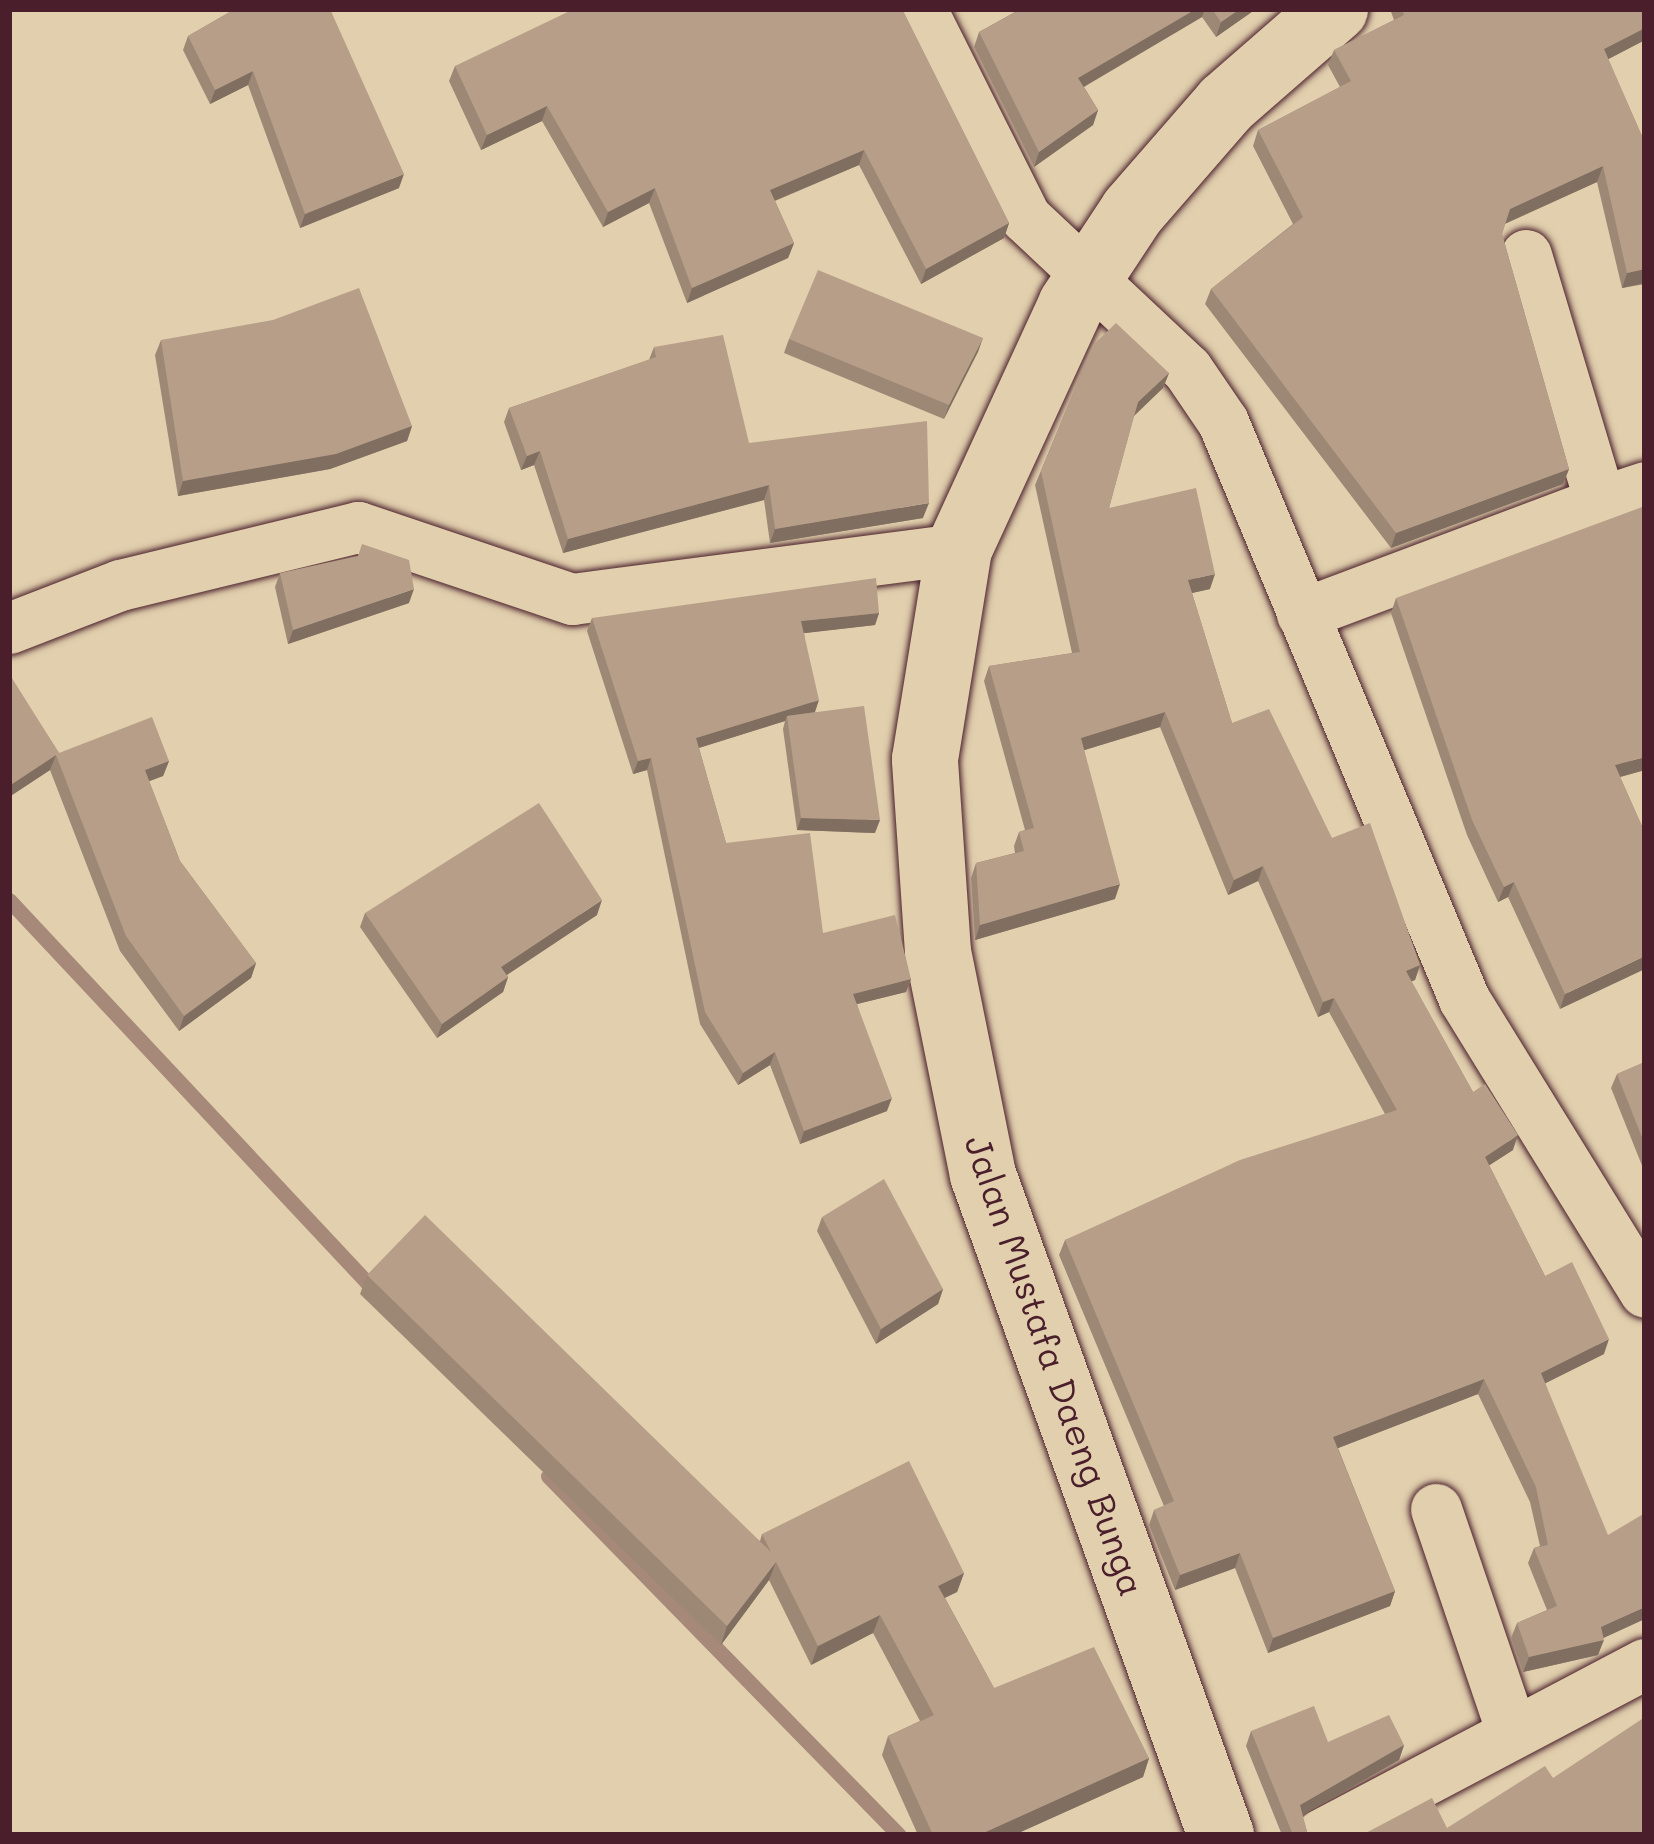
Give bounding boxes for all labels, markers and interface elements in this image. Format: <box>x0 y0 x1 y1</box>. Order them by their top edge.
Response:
street label: Jalan Mustafa Daeng Bunga <box>957 1129 1155 1601</box>

